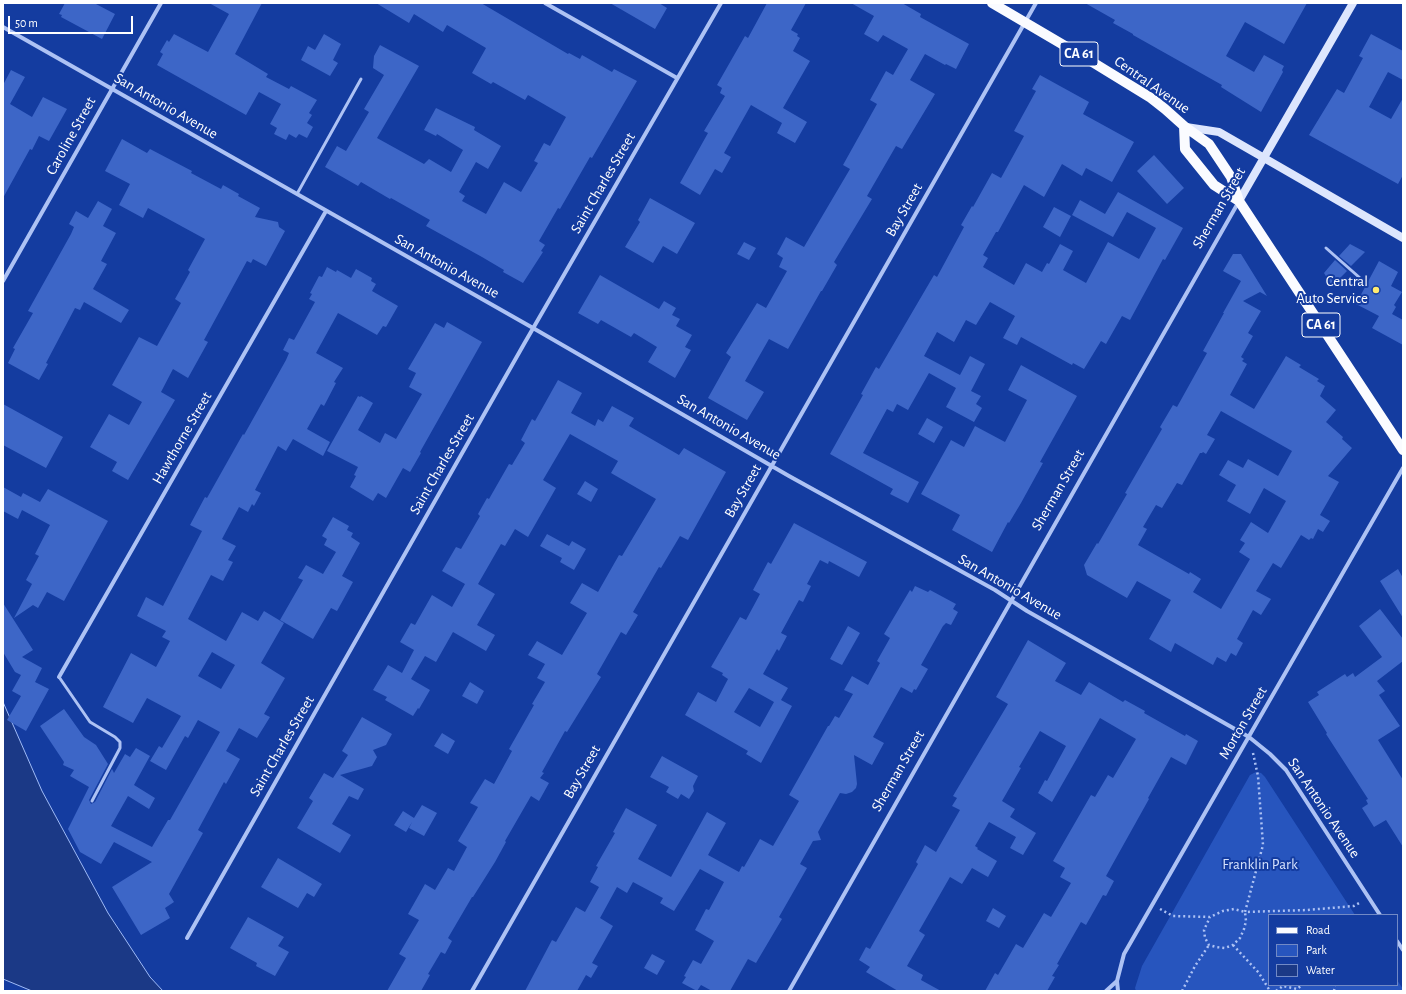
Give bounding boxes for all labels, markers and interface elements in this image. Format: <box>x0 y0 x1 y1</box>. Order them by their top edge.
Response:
scale bar <box>10 8 135 34</box>
text: 50 m <box>15 17 38 29</box>
road number: CA 61 <box>1060 42 1098 66</box>
street label: Central Avenue <box>1111 52 1193 118</box>
street label: San Antonio Avenue <box>111 69 221 143</box>
street label: Caroline Street <box>42 94 100 178</box>
street label: Saint Charles Street <box>567 129 639 237</box>
street label: Sherman Street <box>1189 164 1249 252</box>
street label: Bay Street <box>881 180 927 240</box>
street label: San Antonio Avenue <box>392 230 502 302</box>
place label: Central Auto Service <box>1296 272 1368 307</box>
marker: Central Auto Service <box>1371 285 1381 295</box>
road number: CA 61 <box>1302 313 1340 337</box>
street label: Hawthorne Street <box>148 389 216 487</box>
street label: San Antonio Avenue <box>674 390 784 464</box>
street label: Saint Charles Street <box>406 410 478 518</box>
street label: Sherman Street <box>1028 446 1088 534</box>
street label: Bay Street <box>720 461 766 521</box>
street label: San Antonio Avenue <box>955 550 1065 624</box>
street label: Morton Street <box>1215 683 1271 763</box>
street label: Saint Charles Street <box>246 692 318 800</box>
street label: Sherman Street <box>868 727 928 815</box>
street label: Bay Street <box>559 742 605 802</box>
street label: San Antonio Avenue <box>1284 755 1364 861</box>
park label: Franklin Park <box>1222 855 1298 873</box>
legend <box>1268 914 1398 986</box>
text: Road <box>1306 924 1330 936</box>
text: Park <box>1306 944 1327 956</box>
text: Water <box>1306 964 1335 976</box>

